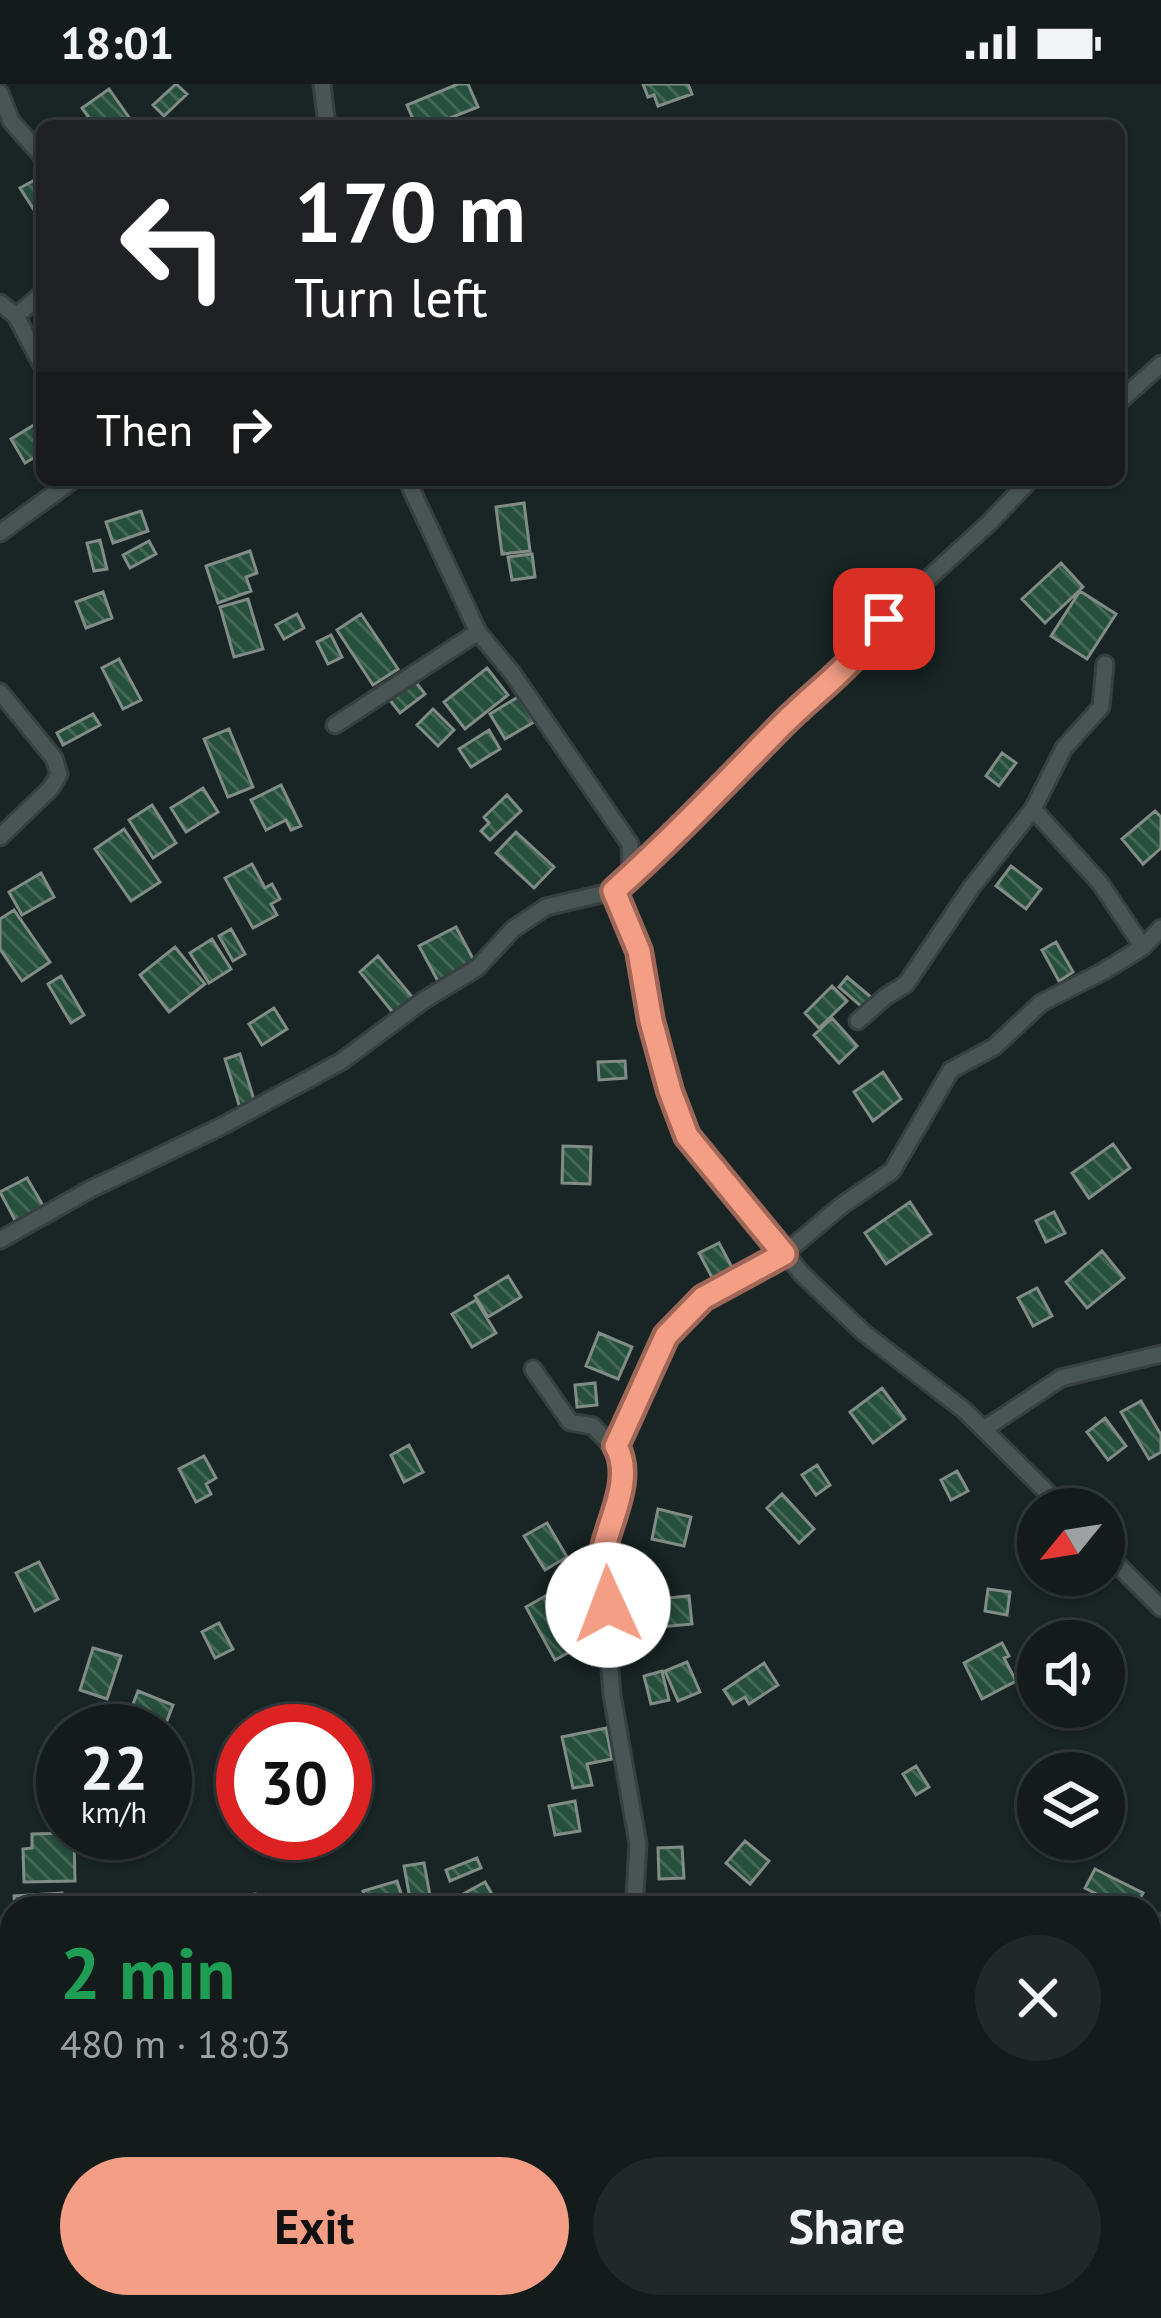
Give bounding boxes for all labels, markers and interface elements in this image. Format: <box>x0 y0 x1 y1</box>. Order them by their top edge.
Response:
text: 18:01 <box>60 13 174 71</box>
text: 170 m <box>294 156 526 265</box>
icon: left <box>96 168 252 324</box>
text: Turn left <box>294 262 488 332</box>
icon: right <box>217 396 283 462</box>
text: Then <box>96 400 193 458</box>
pin <box>833 568 935 670</box>
icon: arrive <box>851 586 917 652</box>
north arrow <box>1017 1488 1125 1596</box>
map controls <box>1017 1488 1125 1860</box>
position arrow <box>545 1542 671 1668</box>
button: sound <box>1017 1620 1125 1728</box>
speed limit sign: 30 <box>216 1704 372 1860</box>
text: 22 <box>80 1728 148 1806</box>
button: layers <box>1017 1752 1125 1860</box>
text: km/h <box>81 1792 147 1831</box>
text: 2 min <box>60 1926 236 2019</box>
button: close <box>975 1935 1101 2061</box>
text: 480 m · 18:03 <box>60 2018 291 2069</box>
button: Exit <box>60 2157 569 2295</box>
button: Share <box>593 2157 1101 2295</box>

